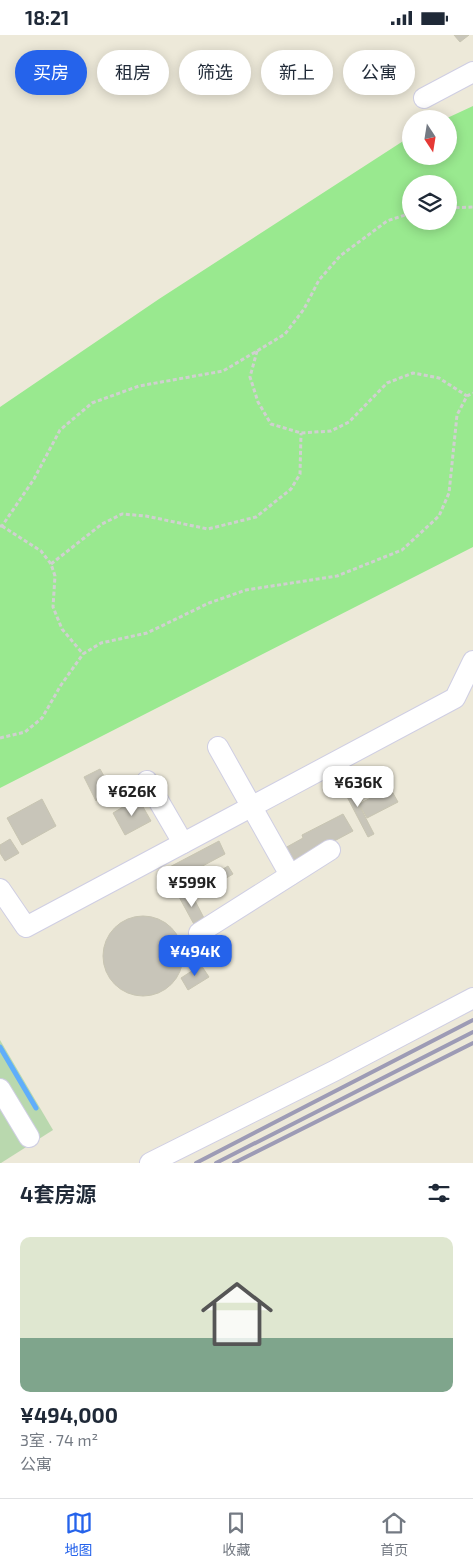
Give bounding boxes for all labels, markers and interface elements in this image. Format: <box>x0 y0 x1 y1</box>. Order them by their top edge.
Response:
text: 18:21 <box>25 6 69 29</box>
chip: 买房 <box>15 50 87 95</box>
chip: 租房 <box>97 50 169 95</box>
chip: 筛选 <box>179 50 251 95</box>
chip: 新上 <box>261 50 333 95</box>
chip: 公寓 <box>343 50 415 95</box>
north arrow <box>402 110 458 165</box>
map controls <box>402 110 457 230</box>
button: layers <box>402 175 457 230</box>
pin: ¥636K <box>323 765 393 808</box>
text: ¥636K <box>334 772 382 791</box>
pin: ¥626K <box>97 775 167 817</box>
text: ¥626K <box>108 781 156 800</box>
pin: ¥599K <box>157 865 227 908</box>
text: ¥599K <box>168 872 216 891</box>
pin: ¥494K <box>160 935 230 977</box>
text: ¥494K <box>170 941 220 960</box>
icon: filters <box>425 1179 453 1207</box>
text: 4套房源 <box>20 1181 96 1206</box>
icon: home <box>192 1269 282 1359</box>
text: ¥494,000 <box>20 1402 118 1427</box>
text: 3室 · 74 m² <box>20 1430 98 1449</box>
text: 公寓 <box>20 1454 52 1473</box>
tab: 地图 <box>65 1509 93 1559</box>
tab: 收藏 <box>222 1509 250 1559</box>
tab: 首页 <box>380 1509 408 1559</box>

